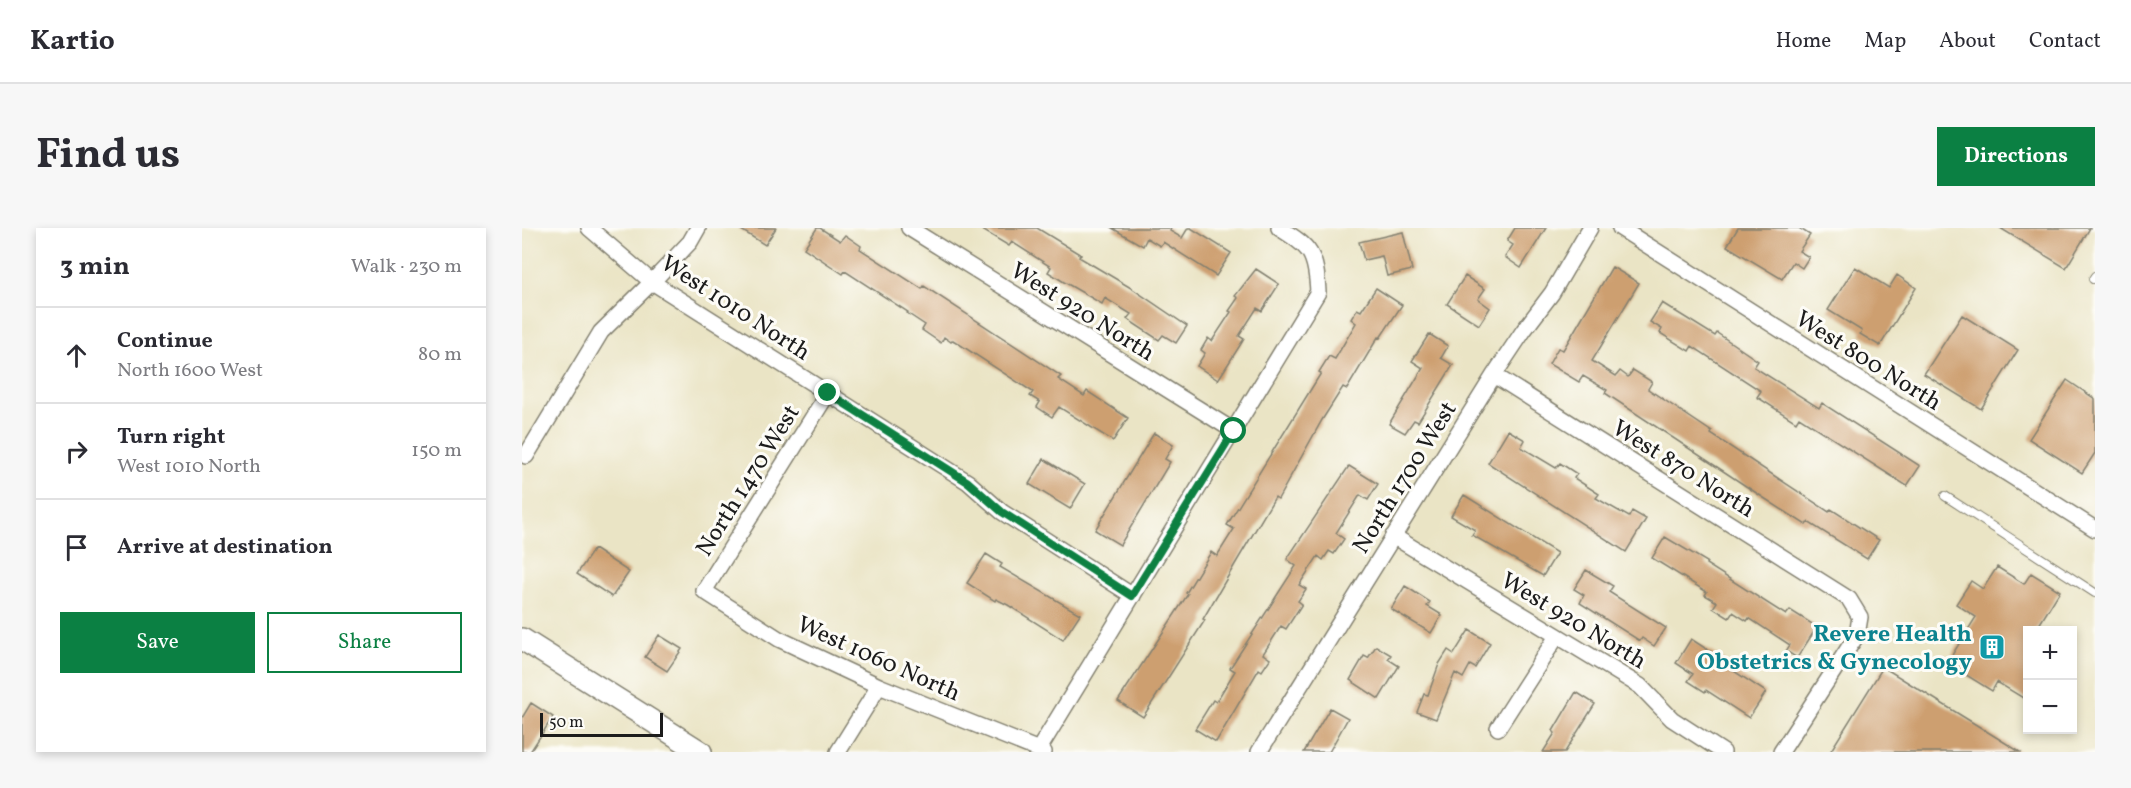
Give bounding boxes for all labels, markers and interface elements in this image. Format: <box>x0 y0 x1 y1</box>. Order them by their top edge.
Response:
text: Kartio <box>30 22 115 61</box>
text: Home <box>1776 27 1831 56</box>
text: Map <box>1864 27 1906 56</box>
text: About <box>1939 27 1996 56</box>
text: Contact <box>2029 27 2101 56</box>
text: Find us <box>36 127 180 186</box>
button: Directions <box>1937 127 2095 186</box>
street label: West 1010 North <box>653 247 817 370</box>
text: 3 min <box>60 249 130 285</box>
text: Walk · 230 m <box>351 253 462 281</box>
street label: West 920 North <box>1003 255 1161 371</box>
street label: West 800 North <box>1788 303 1948 420</box>
text: Continue <box>117 326 213 357</box>
icon: ahead <box>60 339 93 372</box>
text: 80 m <box>418 341 462 369</box>
text: North 1600 West <box>117 357 263 385</box>
route end <box>814 379 840 405</box>
street label: North 1700 West <box>1345 395 1466 561</box>
street label: North 1470 West <box>688 399 809 564</box>
street label: West 870 North <box>1605 412 1761 527</box>
route start <box>1220 417 1246 443</box>
text: Turn right <box>117 422 225 453</box>
icon: right <box>60 435 93 468</box>
text: 150 m <box>411 437 462 465</box>
text: West 1010 North <box>117 453 261 481</box>
icon: arrive <box>60 531 93 564</box>
text: Arrive at destination <box>117 532 333 563</box>
street label: West 920 North <box>1494 565 1652 679</box>
street label: West 1060 North <box>791 609 965 711</box>
button: Save <box>60 612 255 673</box>
button: Share <box>267 612 462 673</box>
place label: Revere Health Obstetrics & Gynecology <box>1697 618 1973 680</box>
map controls <box>2023 626 2077 734</box>
button: + <box>2023 626 2077 680</box>
building icon: Revere Health Obstetrics & Gynecology <box>1977 632 2007 662</box>
button: − <box>2023 680 2077 734</box>
scale bar <box>540 710 663 738</box>
text: 50 m <box>549 712 583 734</box>

